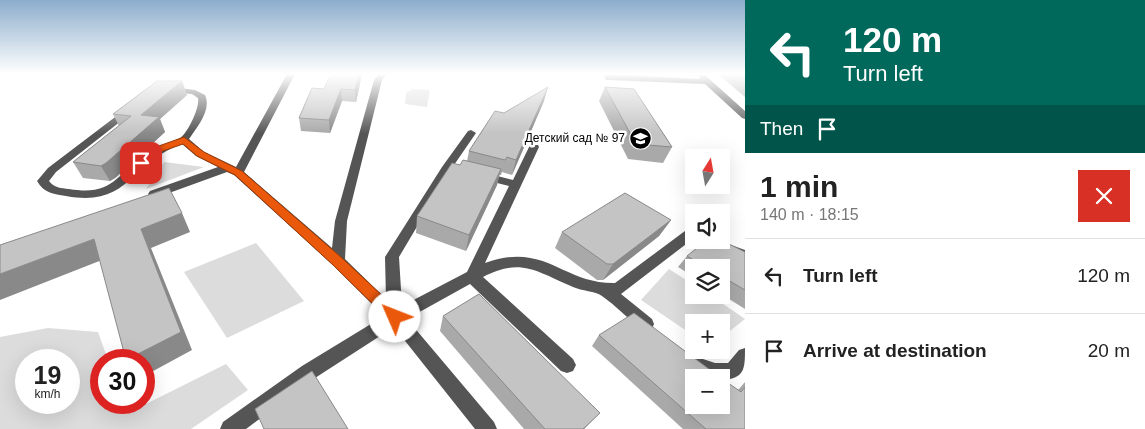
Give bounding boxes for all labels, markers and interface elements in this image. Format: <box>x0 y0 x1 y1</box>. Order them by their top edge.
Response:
icon: left <box>760 20 825 85</box>
text: 120 m <box>843 20 942 59</box>
text: Turn left <box>843 61 923 86</box>
icon: arrive <box>813 115 841 143</box>
text: Then <box>760 118 803 139</box>
school or university icon: Детский сад № 97 <box>629 126 653 150</box>
place label: Детский сад № 97 <box>525 131 625 145</box>
pin <box>120 142 162 184</box>
icon: arrive <box>127 149 155 177</box>
north arrow <box>685 149 730 194</box>
map controls <box>685 149 730 414</box>
text: 1 min <box>760 170 838 203</box>
button: close <box>1078 170 1130 222</box>
button: sound <box>685 204 730 249</box>
text: 140 m · 18:15 <box>760 206 859 223</box>
button: layers <box>685 259 730 304</box>
icon: left <box>760 262 788 290</box>
text: Turn left <box>803 265 878 286</box>
text: 120 m <box>1077 265 1130 286</box>
position arrow <box>368 290 420 342</box>
button: + <box>685 314 730 359</box>
icon: arrive <box>760 337 788 365</box>
text: Arrive at destination <box>803 340 987 361</box>
text: 20 m <box>1088 340 1130 361</box>
speed limit sign: 30 <box>90 349 155 414</box>
text: 19 <box>34 361 61 389</box>
button: − <box>685 369 730 414</box>
text: km/h <box>34 387 61 401</box>

